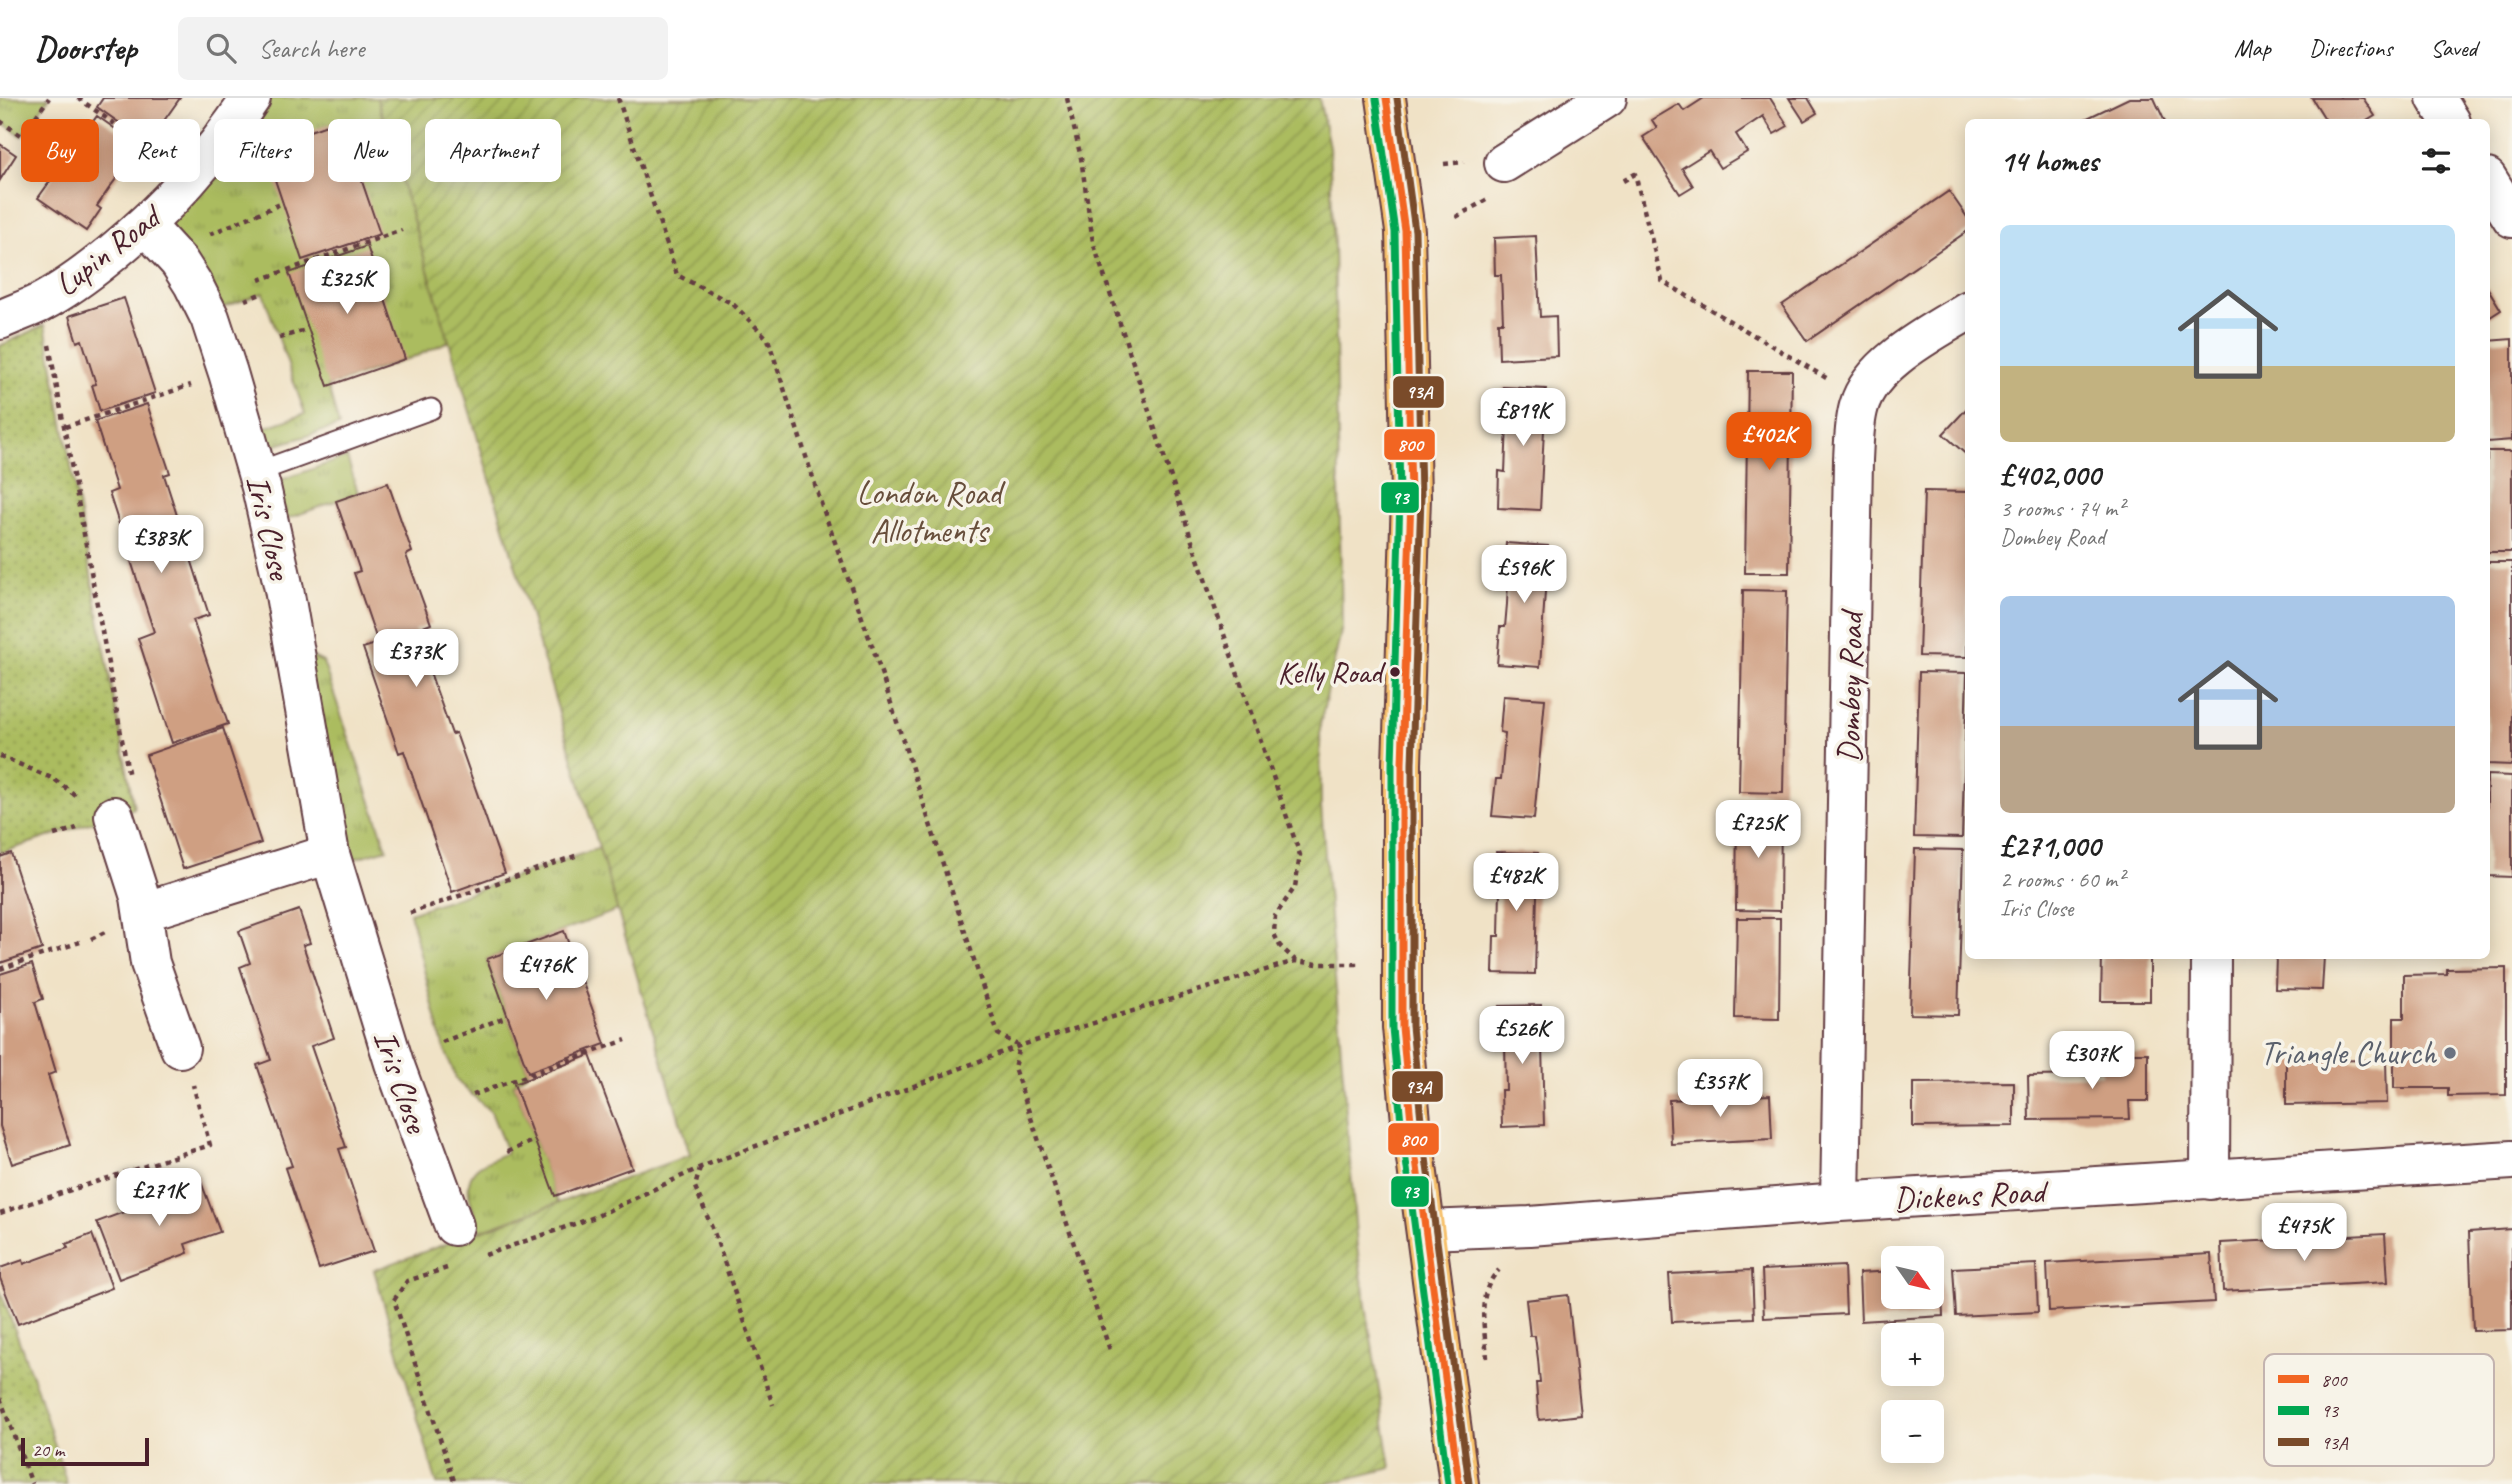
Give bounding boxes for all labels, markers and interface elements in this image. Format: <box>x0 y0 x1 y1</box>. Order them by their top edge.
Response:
search box <box>178 17 668 80</box>
text: Doorstep <box>35 27 136 69</box>
icon: search <box>202 29 240 67</box>
text: Search here <box>258 32 364 65</box>
text: Map <box>2234 33 2271 63</box>
text: Directions <box>2309 33 2392 63</box>
text: Saved <box>2430 33 2477 63</box>
chip: Buy <box>21 119 99 182</box>
chip: Rent <box>113 119 200 182</box>
chip: Filters <box>214 119 314 182</box>
chip: New <box>328 119 411 182</box>
chip: Apartment <box>425 119 561 182</box>
text: 14 homes <box>2000 142 2098 180</box>
icon: filters <box>2417 142 2455 180</box>
street label: Lupin Road <box>46 194 172 305</box>
pin: £325K <box>298 256 396 316</box>
text: £325K <box>321 264 373 293</box>
icon: home <box>2165 271 2291 397</box>
line badge: 93A <box>1392 375 1445 409</box>
text: 93A <box>1406 380 1434 404</box>
pin: £819K <box>1474 388 1572 448</box>
text: £819K <box>1497 396 1549 425</box>
pin: £402K <box>1720 412 1818 472</box>
text: £402K <box>1742 420 1796 449</box>
line badge: 800 <box>1383 428 1436 461</box>
text: 800 <box>1397 433 1425 457</box>
text: £402,000 <box>2000 456 2100 494</box>
street label: Iris Close <box>237 471 302 585</box>
park label: London Road Allotments <box>857 472 1006 552</box>
line badge: 93 <box>1380 481 1420 514</box>
text: 93 <box>1392 486 1411 510</box>
text: 3 rooms · 74 m² <box>2000 494 2124 523</box>
pin: £383K <box>112 516 210 575</box>
text: £383K <box>134 523 188 552</box>
text: Dombey Road <box>2000 523 2105 552</box>
pin: £596K <box>1475 546 1573 605</box>
text: £596K <box>1498 553 1550 582</box>
street label: Dombey Road <box>1828 607 1872 764</box>
pin: £373K <box>367 630 465 689</box>
text: £373K <box>390 637 443 666</box>
icon: home <box>2165 642 2291 768</box>
place label: Kelly Road <box>1278 653 1387 692</box>
marker: Kelly Road <box>1388 665 1402 679</box>
pin: £725K <box>1709 800 1807 860</box>
text: £725K <box>1732 808 1784 837</box>
text: £271,000 <box>2000 827 2100 865</box>
pin: £482K <box>1467 854 1565 913</box>
text: £482K <box>1489 861 1543 890</box>
text: 2 rooms · 60 m² <box>2000 865 2124 894</box>
text: Iris Close <box>2000 894 2073 923</box>
pin: £476K <box>497 942 595 1002</box>
text: £476K <box>519 950 573 979</box>
pin: £526K <box>1473 1006 1571 1066</box>
text: £526K <box>1495 1014 1549 1043</box>
street label: Iris Close <box>364 1024 439 1140</box>
pin: £307K <box>2043 1032 2141 1091</box>
place label: Triangle Church <box>2260 1032 2438 1074</box>
text: £307K <box>2066 1039 2119 1068</box>
marker: Triangle Church <box>2442 1045 2458 1061</box>
pin: £357K <box>1671 1060 1769 1119</box>
text: £357K <box>1694 1067 1746 1096</box>
line badge: 93A <box>1391 1070 1444 1103</box>
text: 93A <box>1405 1075 1433 1099</box>
line badge: 800 <box>1387 1122 1440 1156</box>
text: 800 <box>1400 1128 1428 1152</box>
pin: £271K <box>110 1168 208 1228</box>
street label: Dickens Road <box>1893 1170 2050 1220</box>
line badge: 93 <box>1390 1175 1430 1208</box>
text: £271K <box>133 1176 186 1205</box>
text: 93 <box>1402 1180 1421 1204</box>
pin: £475K <box>2255 1204 2353 1263</box>
text: £475K <box>2278 1211 2330 1240</box>
north arrow <box>1881 1246 1944 1309</box>
map controls <box>1881 1246 1944 1463</box>
button: + <box>1881 1323 1944 1386</box>
legend <box>2264 1354 2494 1466</box>
text: 800 <box>2321 1368 2348 1392</box>
text: 93 <box>2321 1399 2340 1423</box>
button: − <box>1881 1400 1944 1463</box>
text: 93A <box>2321 1431 2349 1455</box>
scale bar <box>21 1435 149 1467</box>
text: 20 m <box>32 1438 64 1462</box>

